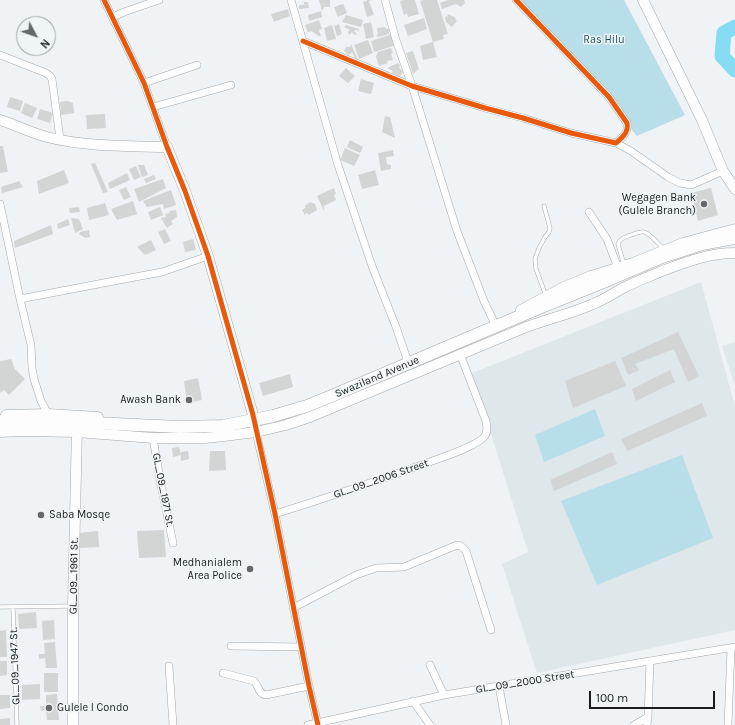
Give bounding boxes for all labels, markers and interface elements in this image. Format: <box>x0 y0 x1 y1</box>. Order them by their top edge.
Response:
north arrow <box>16 16 56 56</box>
park label: Ras Hilu <box>583 33 625 47</box>
text: N <box>37 36 52 51</box>
place label: Wegagen Bank (Gulele Branch) <box>619 191 696 217</box>
marker: Wegagen Bank (Gulele Branch) <box>699 199 709 209</box>
street label: Swaziland Avenue <box>333 353 421 401</box>
place label: Awash Bank <box>120 393 181 407</box>
marker: Awash Bank <box>184 395 194 405</box>
street label: GL_09_1971 St. <box>149 452 177 528</box>
street label: GL_09_2006 Street <box>332 457 430 501</box>
place label: Saba Mosqe <box>49 508 110 522</box>
marker: Saba Mosqe <box>36 510 46 520</box>
street label: GL_09_1961 St. <box>67 538 81 614</box>
place label: Medhanialem Area Police <box>173 556 242 582</box>
marker: Medhanialem Area Police <box>245 564 255 574</box>
street label: GL_09_1947 St. <box>7 627 23 705</box>
street label: GL_09_2000 Street <box>475 668 575 696</box>
scale bar <box>591 683 717 709</box>
text: 100 m <box>596 691 628 705</box>
place label: Gulele I Condo <box>57 701 128 715</box>
marker: Gulele I Condo <box>44 703 54 713</box>

